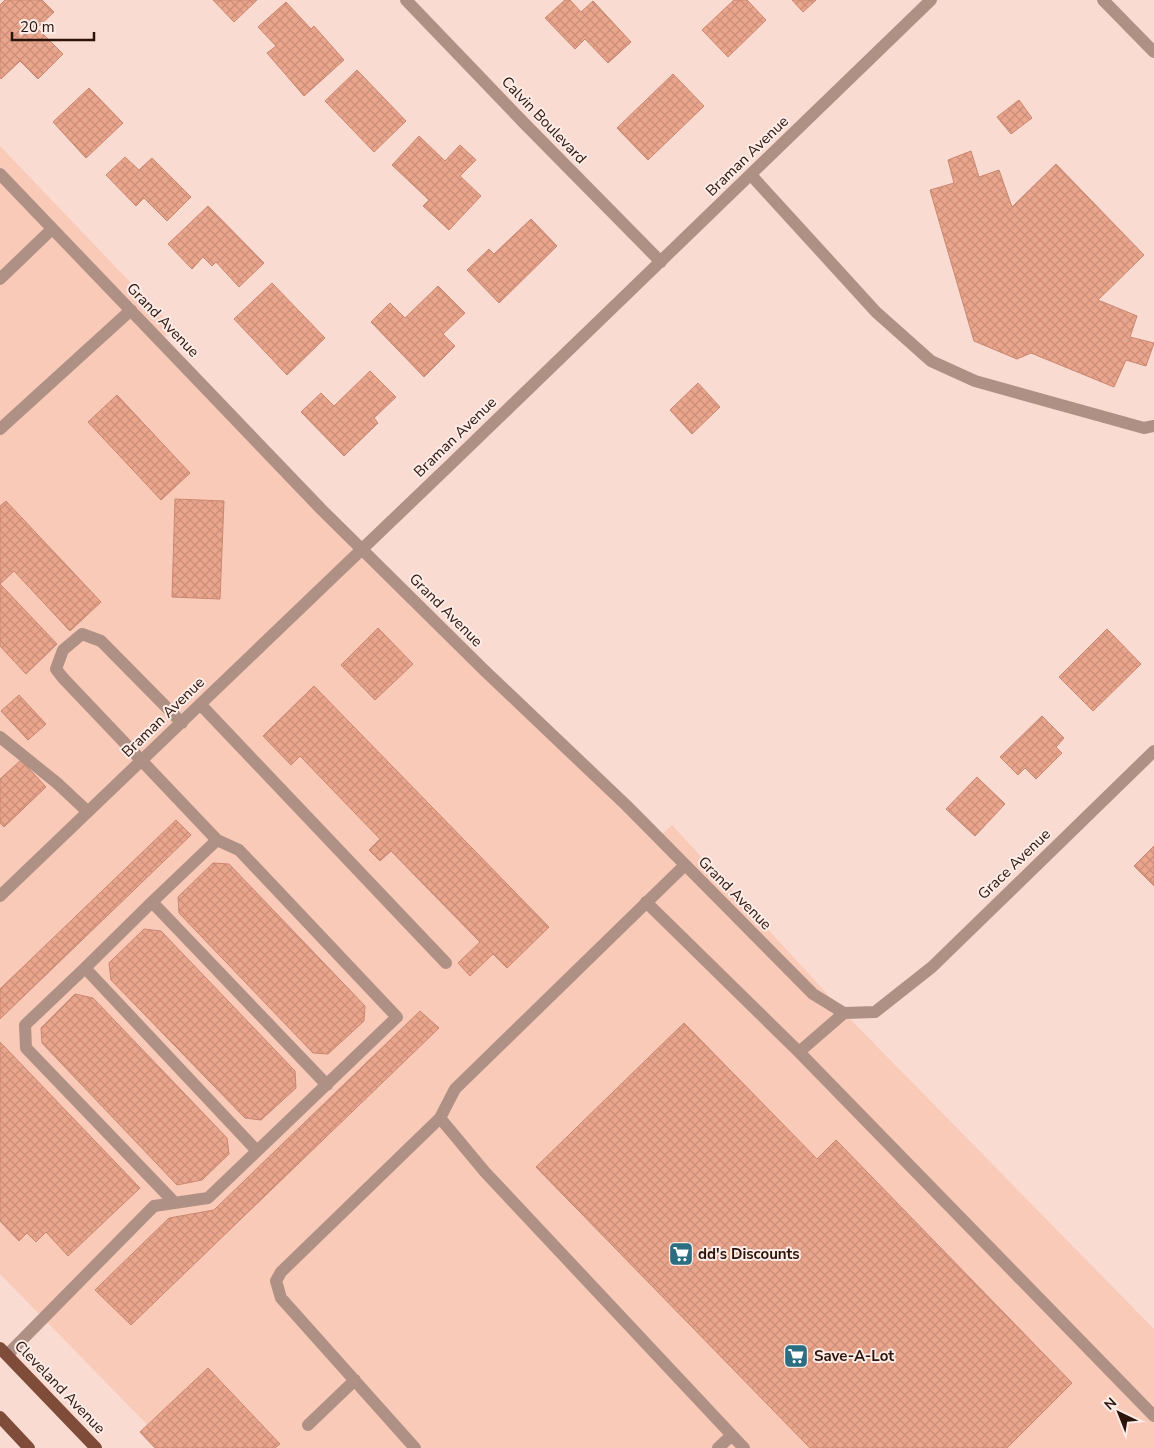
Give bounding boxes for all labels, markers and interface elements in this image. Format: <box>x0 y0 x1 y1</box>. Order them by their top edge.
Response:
scale bar <box>12 10 95 42</box>
text: 20 m <box>20 17 55 37</box>
street label: Calvin Boulevard <box>497 72 591 168</box>
street label: Braman Avenue <box>701 111 793 201</box>
street label: Grand Avenue <box>122 278 204 362</box>
street label: Braman Avenue <box>409 392 501 482</box>
street label: Grand Avenue <box>405 569 487 651</box>
street label: Braman Avenue <box>117 672 209 762</box>
street label: Grace Avenue <box>973 824 1055 904</box>
street label: Grand Avenue <box>694 852 776 934</box>
supermarket icon: dd's Discounts <box>668 1241 694 1267</box>
place label: dd's Discounts <box>698 1244 800 1264</box>
street label: Cleveland Avenue <box>10 1336 110 1438</box>
supermarket icon: Save-A-Lot <box>783 1343 809 1369</box>
place label: Save-A-Lot <box>814 1346 894 1366</box>
north arrow <box>1094 1388 1144 1438</box>
text: N <box>1100 1393 1121 1414</box>

